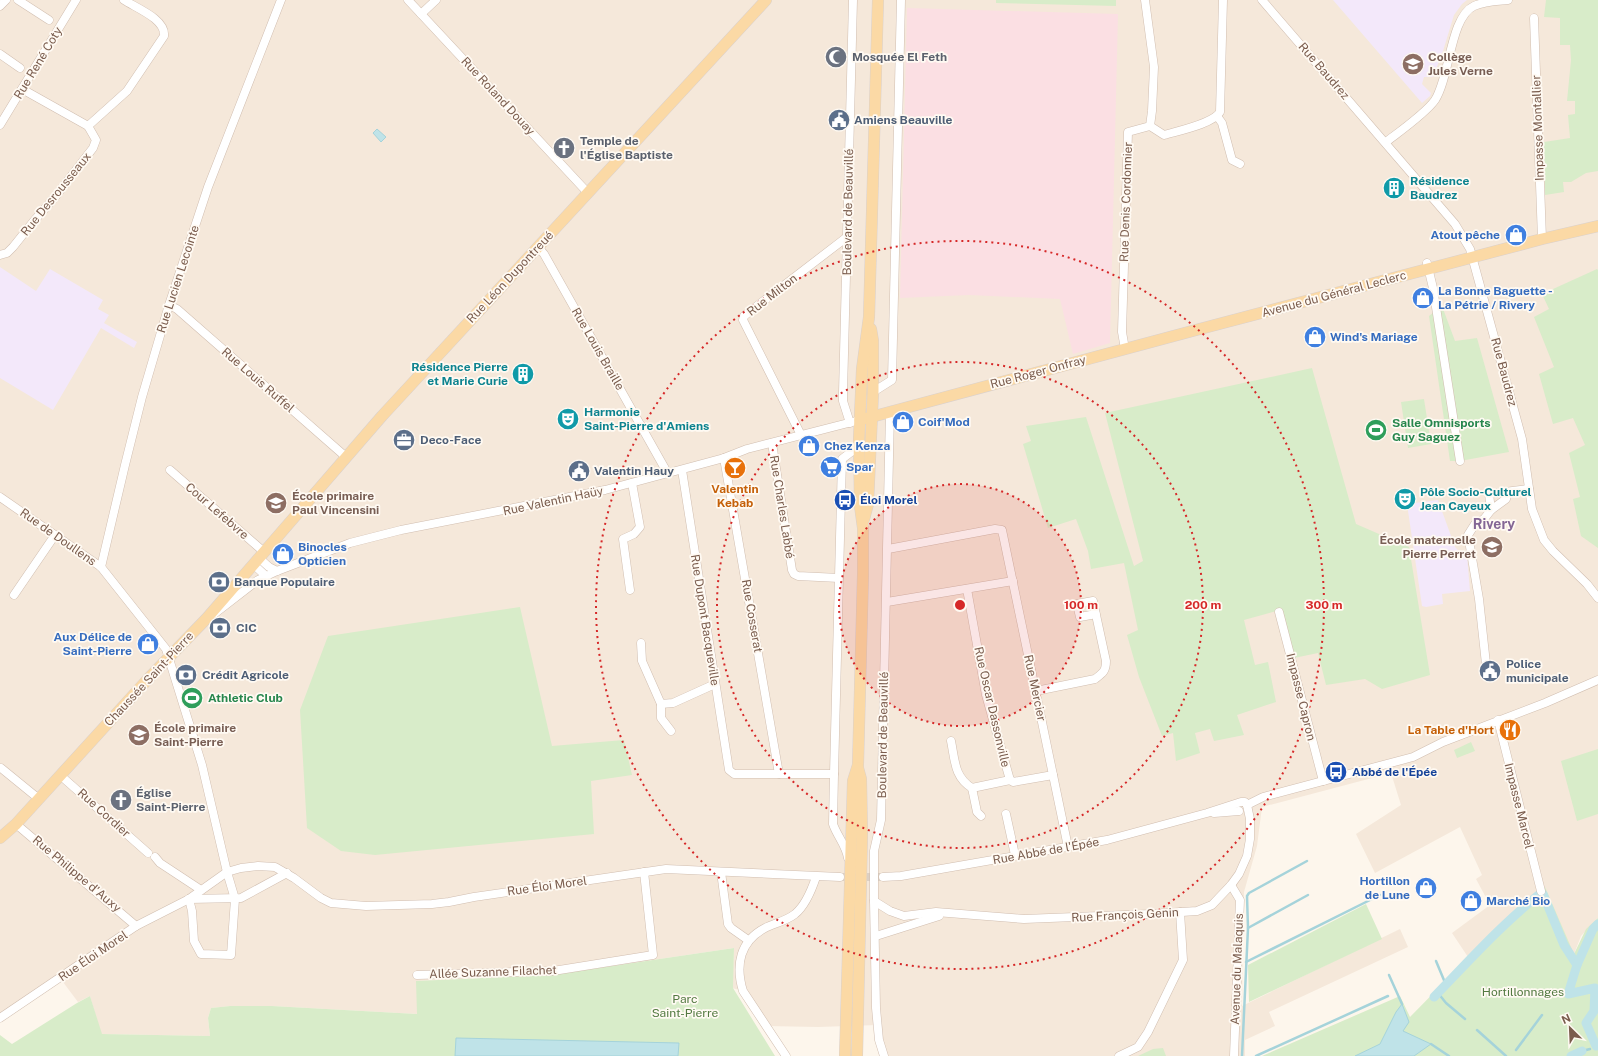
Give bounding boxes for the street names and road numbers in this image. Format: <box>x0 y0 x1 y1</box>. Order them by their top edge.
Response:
street label: Rue René Coty <box>11 24 65 102</box>
street label: Rue Baudrez <box>1296 40 1353 102</box>
street label: Rue Roland Douay <box>458 54 538 138</box>
street label: Impasse Montallier <box>1529 75 1547 181</box>
street label: Rue Denis Cordonnier <box>1117 141 1135 262</box>
street label: Boulevard de Beauvillé <box>840 148 856 276</box>
street label: Rue Desrousseaux <box>18 149 94 239</box>
street label: Rue Lucien Lecointe <box>154 223 202 335</box>
street label: Rue Léon Dupontreué <box>464 228 556 326</box>
street label: Avenue du Général Leclerc <box>1260 268 1408 320</box>
street label: Rue Milton <box>744 271 800 319</box>
street label: Rue Louis Braille <box>569 305 627 393</box>
street label: Rue Baudrez <box>1488 336 1520 408</box>
street label: Rue Louis Ruffel <box>219 345 297 416</box>
street label: Rue Roger Onfray <box>989 352 1088 392</box>
street label: Rue Charles Labbé <box>767 454 797 560</box>
street label: Cour Lefebvre <box>183 480 252 542</box>
street label: Rue Valentin Haüy <box>502 483 605 518</box>
street label: Rue de Doullens <box>17 505 99 569</box>
street label: Rue Dupont Bacqueville <box>688 553 722 687</box>
street label: Rue Cosserat <box>739 578 765 654</box>
street label: Chaussée Saint-Pierre <box>102 629 197 729</box>
street label: Rue Oscar Dassonville <box>971 645 1013 769</box>
street label: Impasse Capron <box>1283 652 1319 742</box>
street label: Rue Mercier <box>1021 654 1049 723</box>
street label: Boulevard de Beauvillé <box>875 671 891 799</box>
street label: Impasse Marcel <box>1502 762 1537 851</box>
street label: Rue Cordier <box>75 786 133 840</box>
street label: Rue Philippe d'Auxy <box>30 833 125 915</box>
street label: Rue Abbé de l'Épée <box>992 835 1101 867</box>
street label: Rue Éloi Morel <box>506 873 588 899</box>
street label: Rue François Genin <box>1071 905 1179 925</box>
street label: Avenue du Malaquis <box>1228 913 1246 1025</box>
street label: Rue Éloi Morel <box>56 928 130 984</box>
street label: Allée Suzanne Filachet <box>429 963 557 981</box>

